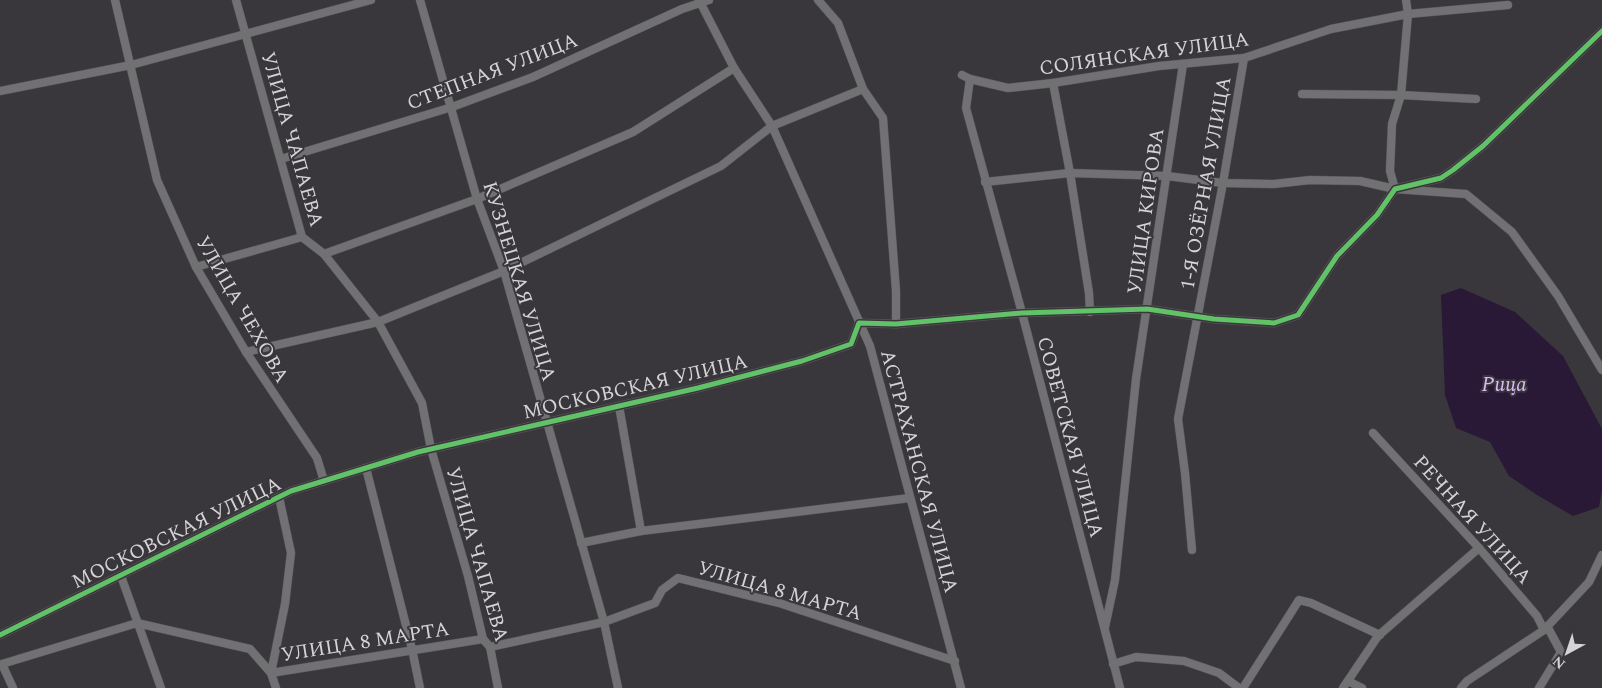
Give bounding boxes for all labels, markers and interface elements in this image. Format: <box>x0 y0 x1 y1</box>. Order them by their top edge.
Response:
street label: СОЛЯНСКАЯ УЛИЦА <box>1037 24 1251 84</box>
street label: СТЕПНАЯ УЛИЦА <box>402 25 582 118</box>
street label: УЛИЦА ЧАПАЕВА <box>253 48 331 230</box>
street label: 1-Я ОЗЁРНАЯ УЛИЦА <box>1172 74 1239 292</box>
street label: УЛИЦА КИРОВА <box>1119 126 1173 296</box>
street label: КУЗНЕЦКАЯ УЛИЦА <box>474 178 564 385</box>
street label: УЛИЦА ЧЕХОВА <box>188 230 297 389</box>
street label: СОВЕТСКАЯ УЛИЦА <box>1029 333 1111 541</box>
street label: МОСКОВСКАЯ УЛИЦА <box>520 346 751 427</box>
street label: АСТРАХАНСКАЯ УЛИЦА <box>872 346 966 596</box>
water label: Рица <box>1481 369 1527 401</box>
street label: РЕЧНАЯ УЛИЦА <box>1406 448 1539 591</box>
street label: УЛИЦА ЧАПАЕВА <box>438 463 516 645</box>
street label: МОСКОВСКАЯ УЛИЦА <box>67 469 286 597</box>
street label: УЛИЦА 8 МАРТА <box>694 553 866 629</box>
street label: УЛИЦА 8 МАРТА <box>279 614 451 670</box>
north arrow <box>1542 628 1592 678</box>
text: N <box>1548 651 1570 674</box>

